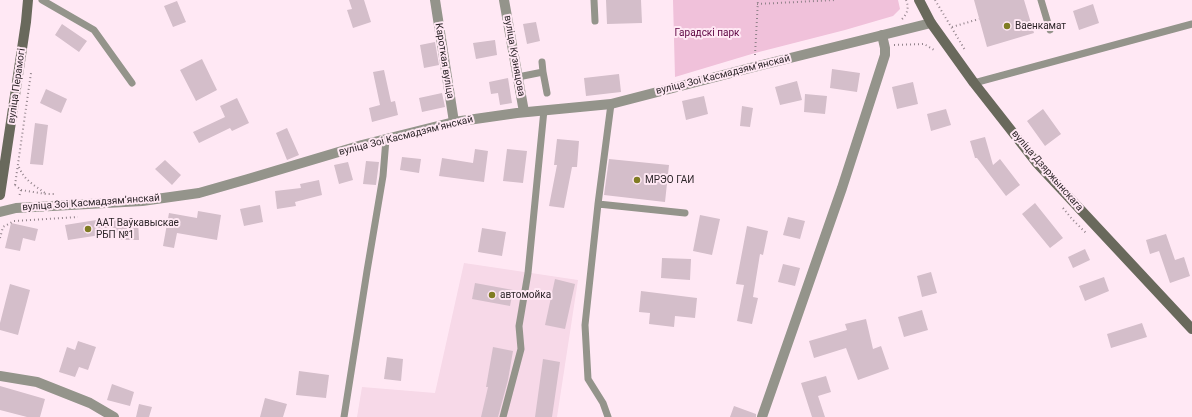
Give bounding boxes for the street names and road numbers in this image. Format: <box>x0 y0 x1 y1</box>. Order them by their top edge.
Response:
street label: вуліца Кузняцова <box>501 14 527 98</box>
street label: Кароткая вуліца <box>432 22 456 100</box>
street label: вуліца Перамогі <box>6 48 28 124</box>
street label: вуліца Зоі Касмадзямʼянскай <box>655 52 791 98</box>
street label: вуліца Зоі Касмадзямʼянскай <box>338 113 474 159</box>
street label: вуліца Дзяржынскага <box>1009 128 1085 214</box>
street label: вуліца Зоі Касмадзямʼянскай <box>22 192 160 214</box>

